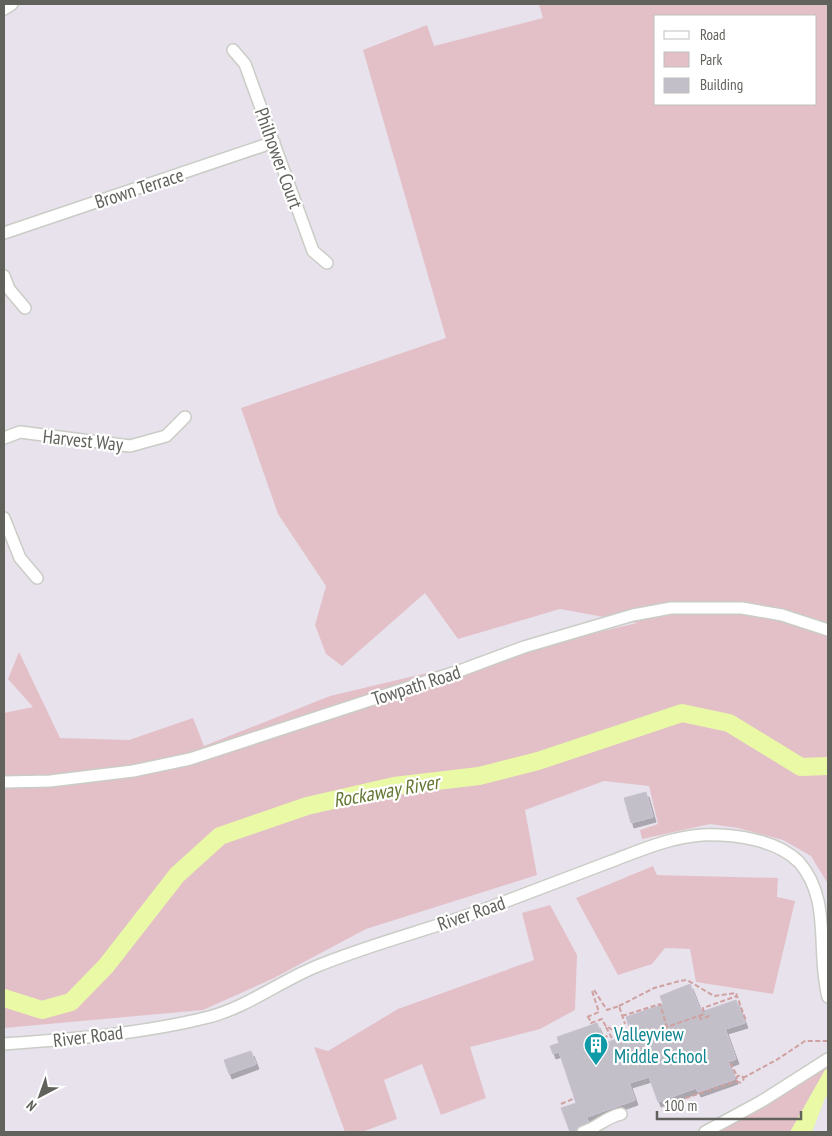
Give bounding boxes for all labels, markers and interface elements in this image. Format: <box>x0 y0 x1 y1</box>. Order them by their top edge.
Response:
legend <box>654 15 817 105</box>
text: Road <box>700 25 726 44</box>
text: Park <box>700 50 722 69</box>
text: Building <box>700 75 743 94</box>
street label: Philhower Court <box>250 104 309 212</box>
street label: Brown Terrace <box>92 162 187 214</box>
street label: Harvest Way <box>42 424 125 456</box>
street label: Towpath Road <box>369 659 463 711</box>
water label: Rockaway River <box>331 768 443 813</box>
street label: River Road <box>434 890 508 936</box>
street label: River Road <box>52 1020 124 1052</box>
place label: Valleyview Middle School <box>613 1022 708 1068</box>
building icon: Valleyview Middle School <box>583 1032 609 1066</box>
north arrow <box>15 1071 65 1121</box>
scale bar <box>657 1088 801 1120</box>
text: 100 m <box>664 1096 697 1115</box>
text: N <box>23 1097 40 1115</box>

